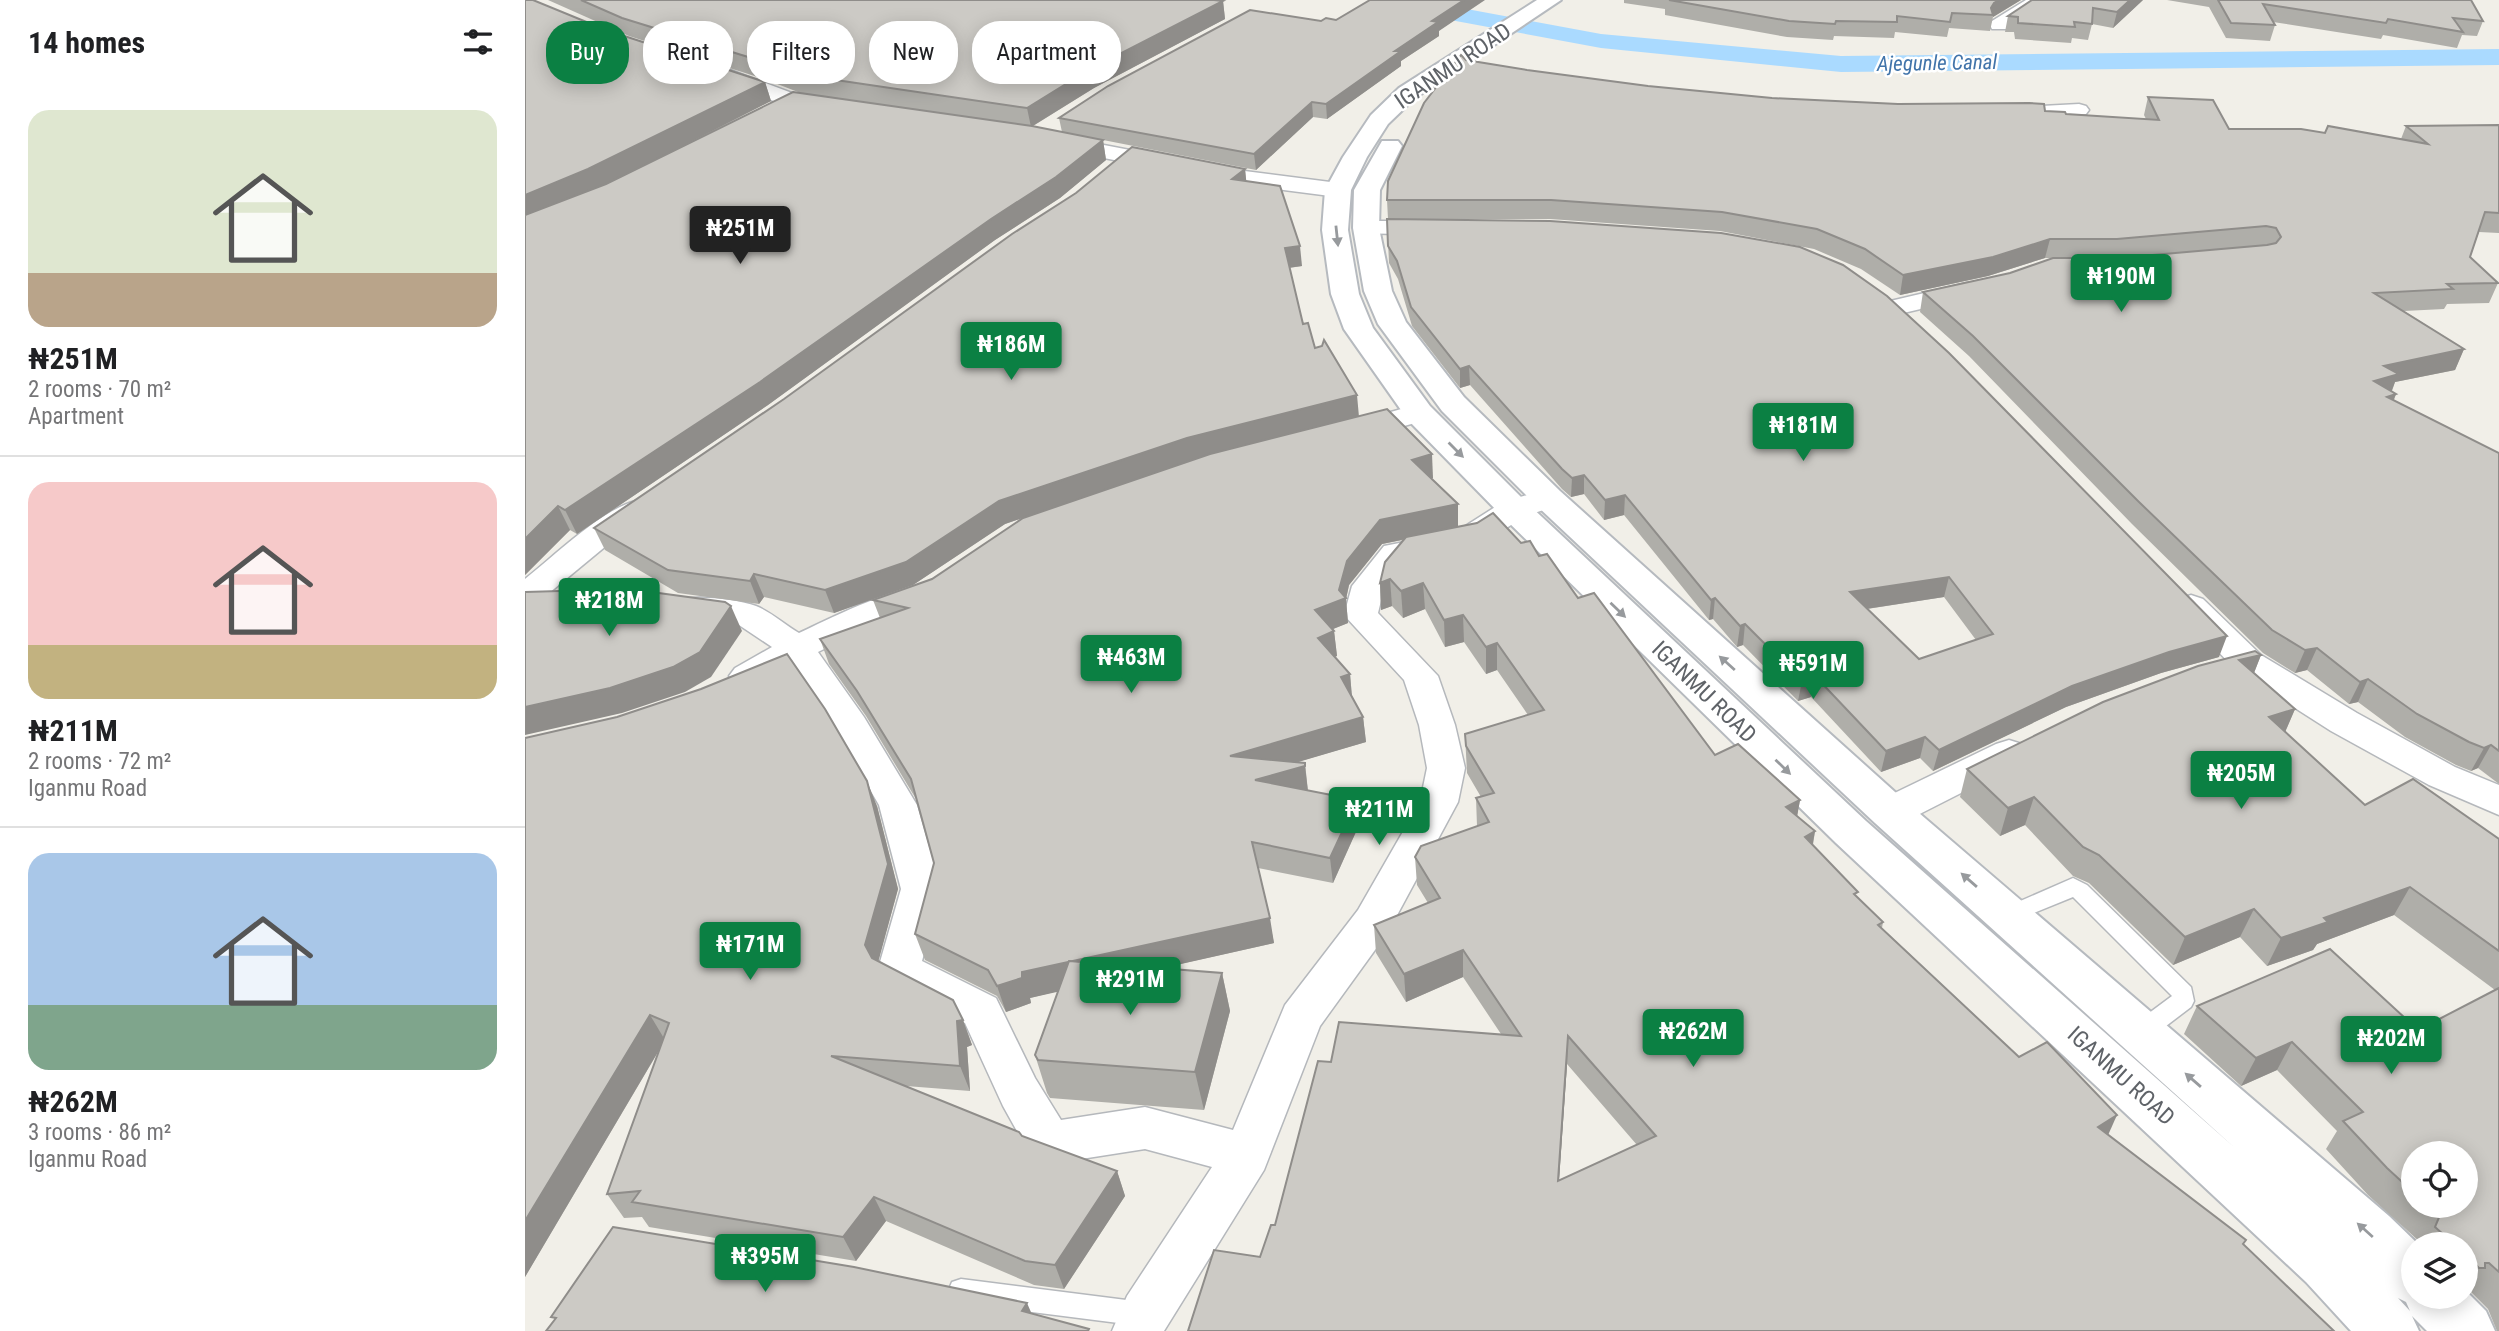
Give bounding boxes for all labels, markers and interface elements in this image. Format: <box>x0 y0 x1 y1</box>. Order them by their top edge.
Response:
street label: IGANMU ROAD <box>1390 17 1516 115</box>
chip: Buy <box>546 21 629 84</box>
chip: Rent <box>643 21 733 84</box>
chip: Filters <box>747 21 855 84</box>
chip: New <box>869 21 958 84</box>
chip: Apartment <box>972 21 1121 84</box>
icon: filters <box>459 23 497 61</box>
text: 14 homes <box>28 25 145 60</box>
water label: Ajegunle Canal <box>1876 50 1998 76</box>
icon: home <box>200 155 326 281</box>
pin: ₦251M <box>691 206 789 266</box>
text: ₦251M <box>706 215 774 242</box>
one-way arrow <box>1331 225 1342 247</box>
pin: ₦190M <box>2072 254 2170 314</box>
text: ₦190M <box>2087 263 2155 290</box>
pin: ₦186M <box>962 322 1060 382</box>
text: ₦186M <box>977 331 1045 358</box>
text: ₦251M <box>28 341 118 376</box>
text: 2 rooms · 70 m² <box>28 376 171 403</box>
text: Apartment <box>28 403 124 430</box>
pin: ₦181M <box>1754 404 1852 463</box>
text: ₦181M <box>1769 412 1837 439</box>
one-way arrow <box>1447 442 1464 459</box>
icon: home <box>200 527 326 653</box>
pin: ₦218M <box>560 578 658 638</box>
text: ₦218M <box>575 587 643 614</box>
one-way arrow <box>1609 601 1626 617</box>
pin: ₦463M <box>1082 636 1180 695</box>
street label: IGANMU ROAD <box>1646 636 1762 748</box>
pin: ₦591M <box>1764 642 1862 701</box>
text: ₦463M <box>1097 644 1165 671</box>
text: ₦591M <box>1779 650 1847 677</box>
one-way arrow <box>1718 655 1735 671</box>
text: ₦211M <box>28 713 118 748</box>
text: 2 rooms · 72 m² <box>28 748 171 775</box>
pin: ₦205M <box>2192 752 2290 811</box>
one-way arrow <box>1774 758 1791 775</box>
text: ₦205M <box>2207 760 2275 787</box>
text: Iganmu Road <box>28 775 147 802</box>
pin: ₦211M <box>1330 788 1428 847</box>
text: ₦211M <box>1345 796 1413 823</box>
one-way arrow <box>1960 873 1977 888</box>
icon: home <box>200 898 326 1024</box>
pin: ₦171M <box>701 922 799 982</box>
text: ₦171M <box>716 931 784 958</box>
pin: ₦291M <box>1081 958 1179 1017</box>
text: ₦291M <box>1096 966 1164 993</box>
pin: ₦262M <box>1644 1010 1742 1069</box>
pin: ₦202M <box>2342 1016 2440 1076</box>
text: ₦262M <box>1659 1018 1727 1045</box>
street label: IGANMU ROAD <box>2062 1021 2180 1131</box>
text: ₦202M <box>2357 1025 2425 1052</box>
one-way arrow <box>2185 1073 2202 1088</box>
text: ₦262M <box>28 1084 118 1119</box>
text: 3 rooms · 86 m² <box>28 1119 171 1146</box>
map controls <box>2401 1141 2478 1309</box>
button: locate <box>2401 1141 2478 1218</box>
text: Iganmu Road <box>28 1146 147 1173</box>
one-way arrow <box>2356 1222 2374 1238</box>
button: layers <box>2401 1232 2478 1309</box>
pin: ₦395M <box>716 1234 814 1294</box>
text: ₦395M <box>731 1243 799 1270</box>

